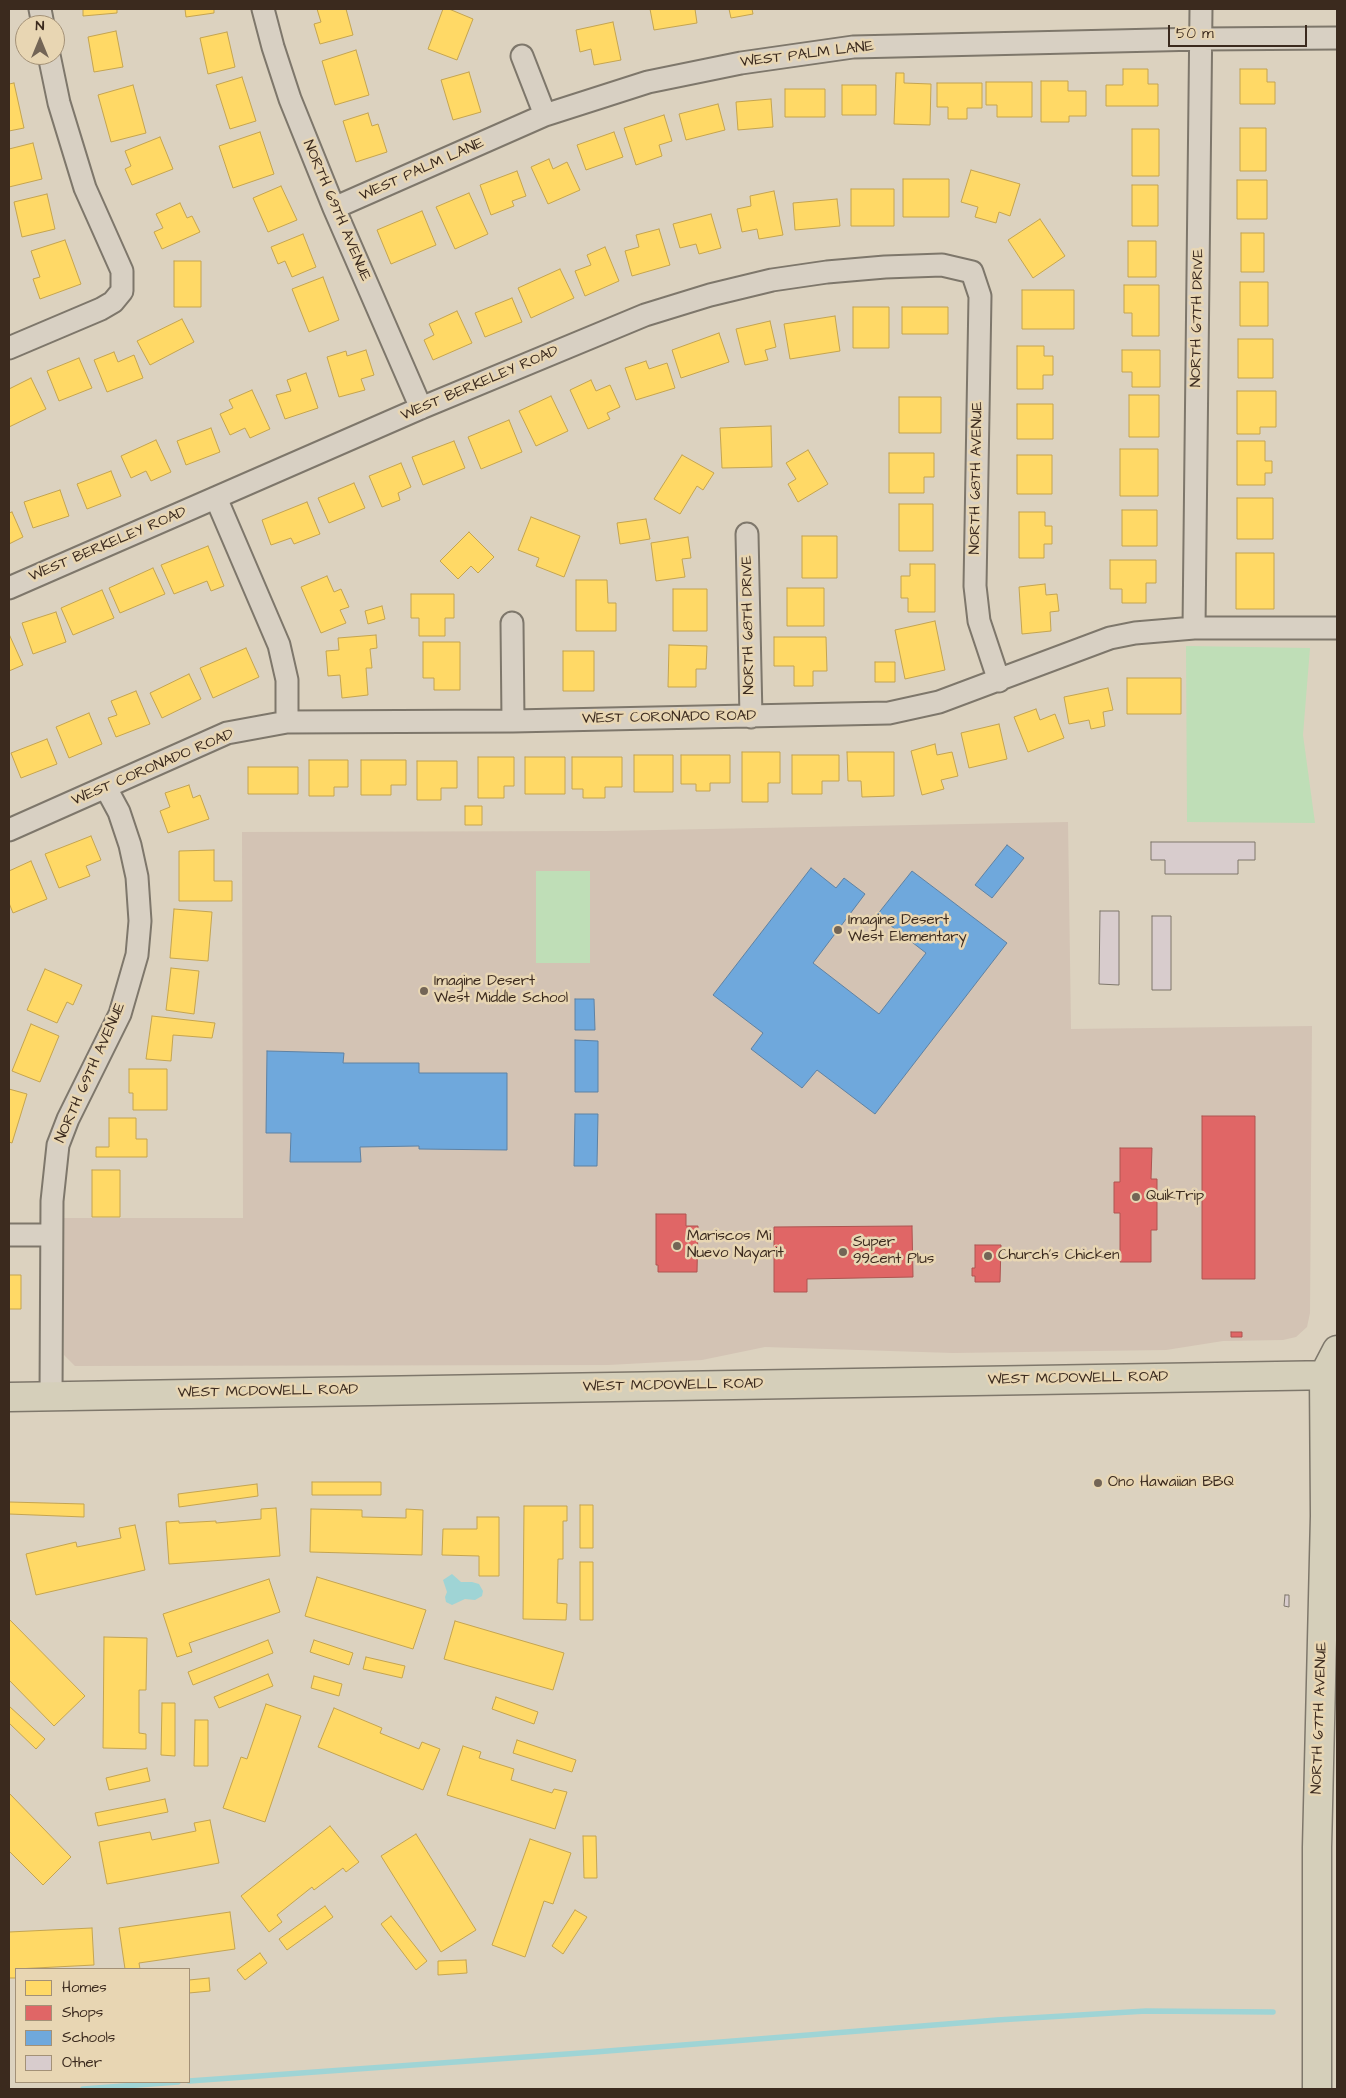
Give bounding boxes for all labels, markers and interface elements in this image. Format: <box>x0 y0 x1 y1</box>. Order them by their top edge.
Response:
north arrow <box>15 15 65 65</box>
scale bar <box>1171 15 1310 47</box>
text: N <box>36 16 44 36</box>
text: 50 m <box>1176 23 1214 44</box>
street label: WEST PALM LANE <box>739 38 875 72</box>
street label: WEST PALM LANE <box>357 134 487 206</box>
street label: NORTH 69TH AVENUE <box>298 138 374 284</box>
street label: NORTH 67TH DRIVE <box>1188 249 1208 387</box>
street label: WEST BERKELEY ROAD <box>398 343 562 425</box>
street label: NORTH 68TH AVENUE <box>967 401 987 555</box>
street label: WEST BERKELEY ROAD <box>26 504 190 586</box>
street label: NORTH 68TH DRIVE <box>739 555 759 695</box>
street label: WEST CORONADO ROAD <box>582 707 756 729</box>
street label: WEST CORONADO ROAD <box>69 726 237 810</box>
place label: Imagine Desert West Elementary <box>848 912 967 947</box>
marker: Imagine Desert West Elementary <box>832 924 844 936</box>
place label: Imagine Desert West Middle School <box>434 973 568 1008</box>
marker: Imagine Desert West Middle School <box>418 985 430 997</box>
street label: NORTH 69TH AVENUE <box>52 1000 130 1146</box>
place label: QuikTrip <box>1146 1188 1204 1206</box>
marker: QuikTrip <box>1130 1191 1142 1203</box>
place label: Mariscos Mi Nuevo Nayarit <box>687 1228 784 1263</box>
place label: Super 99cent Plus <box>853 1234 934 1269</box>
marker: Mariscos Mi Nuevo Nayarit <box>671 1240 683 1252</box>
marker: Super 99cent Plus <box>837 1246 849 1258</box>
place label: Church's Chicken <box>998 1247 1119 1265</box>
marker: Church's Chicken <box>982 1250 994 1262</box>
street label: WEST MCDOWELL ROAD <box>988 1368 1168 1390</box>
street label: WEST MCDOWELL ROAD <box>583 1375 763 1397</box>
street label: WEST MCDOWELL ROAD <box>178 1381 358 1403</box>
place label: Ono Hawaiian BBQ <box>1108 1474 1234 1492</box>
marker: Ono Hawaiian BBQ <box>1092 1477 1104 1489</box>
street label: NORTH 67TH AVENUE <box>1308 1642 1332 1794</box>
legend <box>15 1968 190 2083</box>
text: Homes <box>62 1977 107 1998</box>
text: Shops <box>62 2002 103 2023</box>
text: Schools <box>62 2027 115 2048</box>
text: Other <box>62 2052 102 2073</box>

